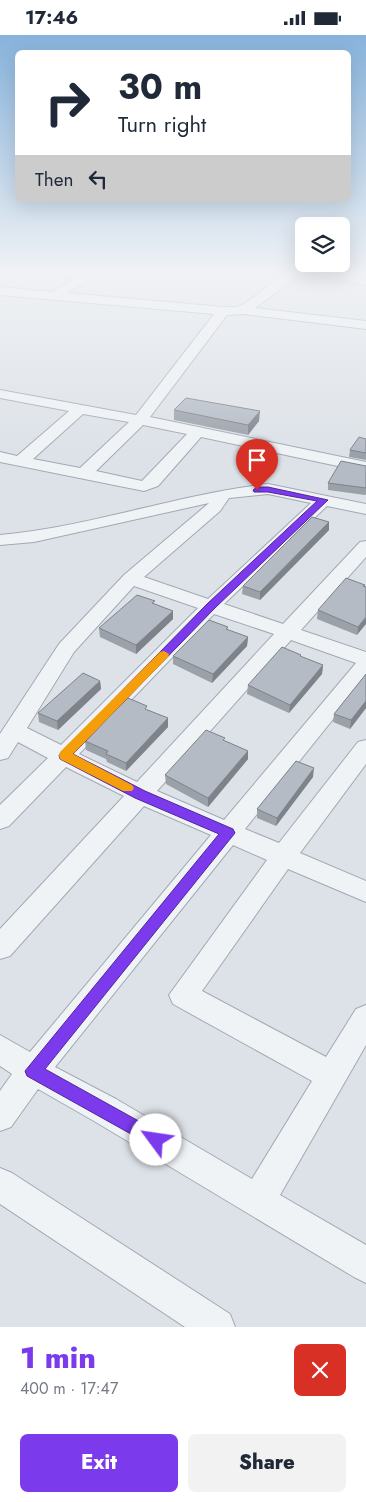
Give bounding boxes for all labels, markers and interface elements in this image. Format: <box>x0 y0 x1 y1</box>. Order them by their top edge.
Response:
text: 17:46 <box>25 4 78 31</box>
text: 30 m <box>118 62 202 112</box>
icon: right <box>35 70 100 135</box>
text: Turn right <box>118 108 206 140</box>
icon: left <box>84 165 112 193</box>
text: Then <box>35 166 74 193</box>
map controls <box>295 217 350 272</box>
button: layers <box>295 217 350 272</box>
pin <box>236 439 278 490</box>
icon: arrive <box>243 446 271 474</box>
position arrow <box>129 1113 181 1165</box>
text: 1 min <box>20 1336 96 1379</box>
button: close <box>294 1344 346 1396</box>
text: 400 m · 17:47 <box>20 1377 118 1400</box>
button: Exit <box>20 1434 178 1492</box>
button: Share <box>188 1434 346 1492</box>

